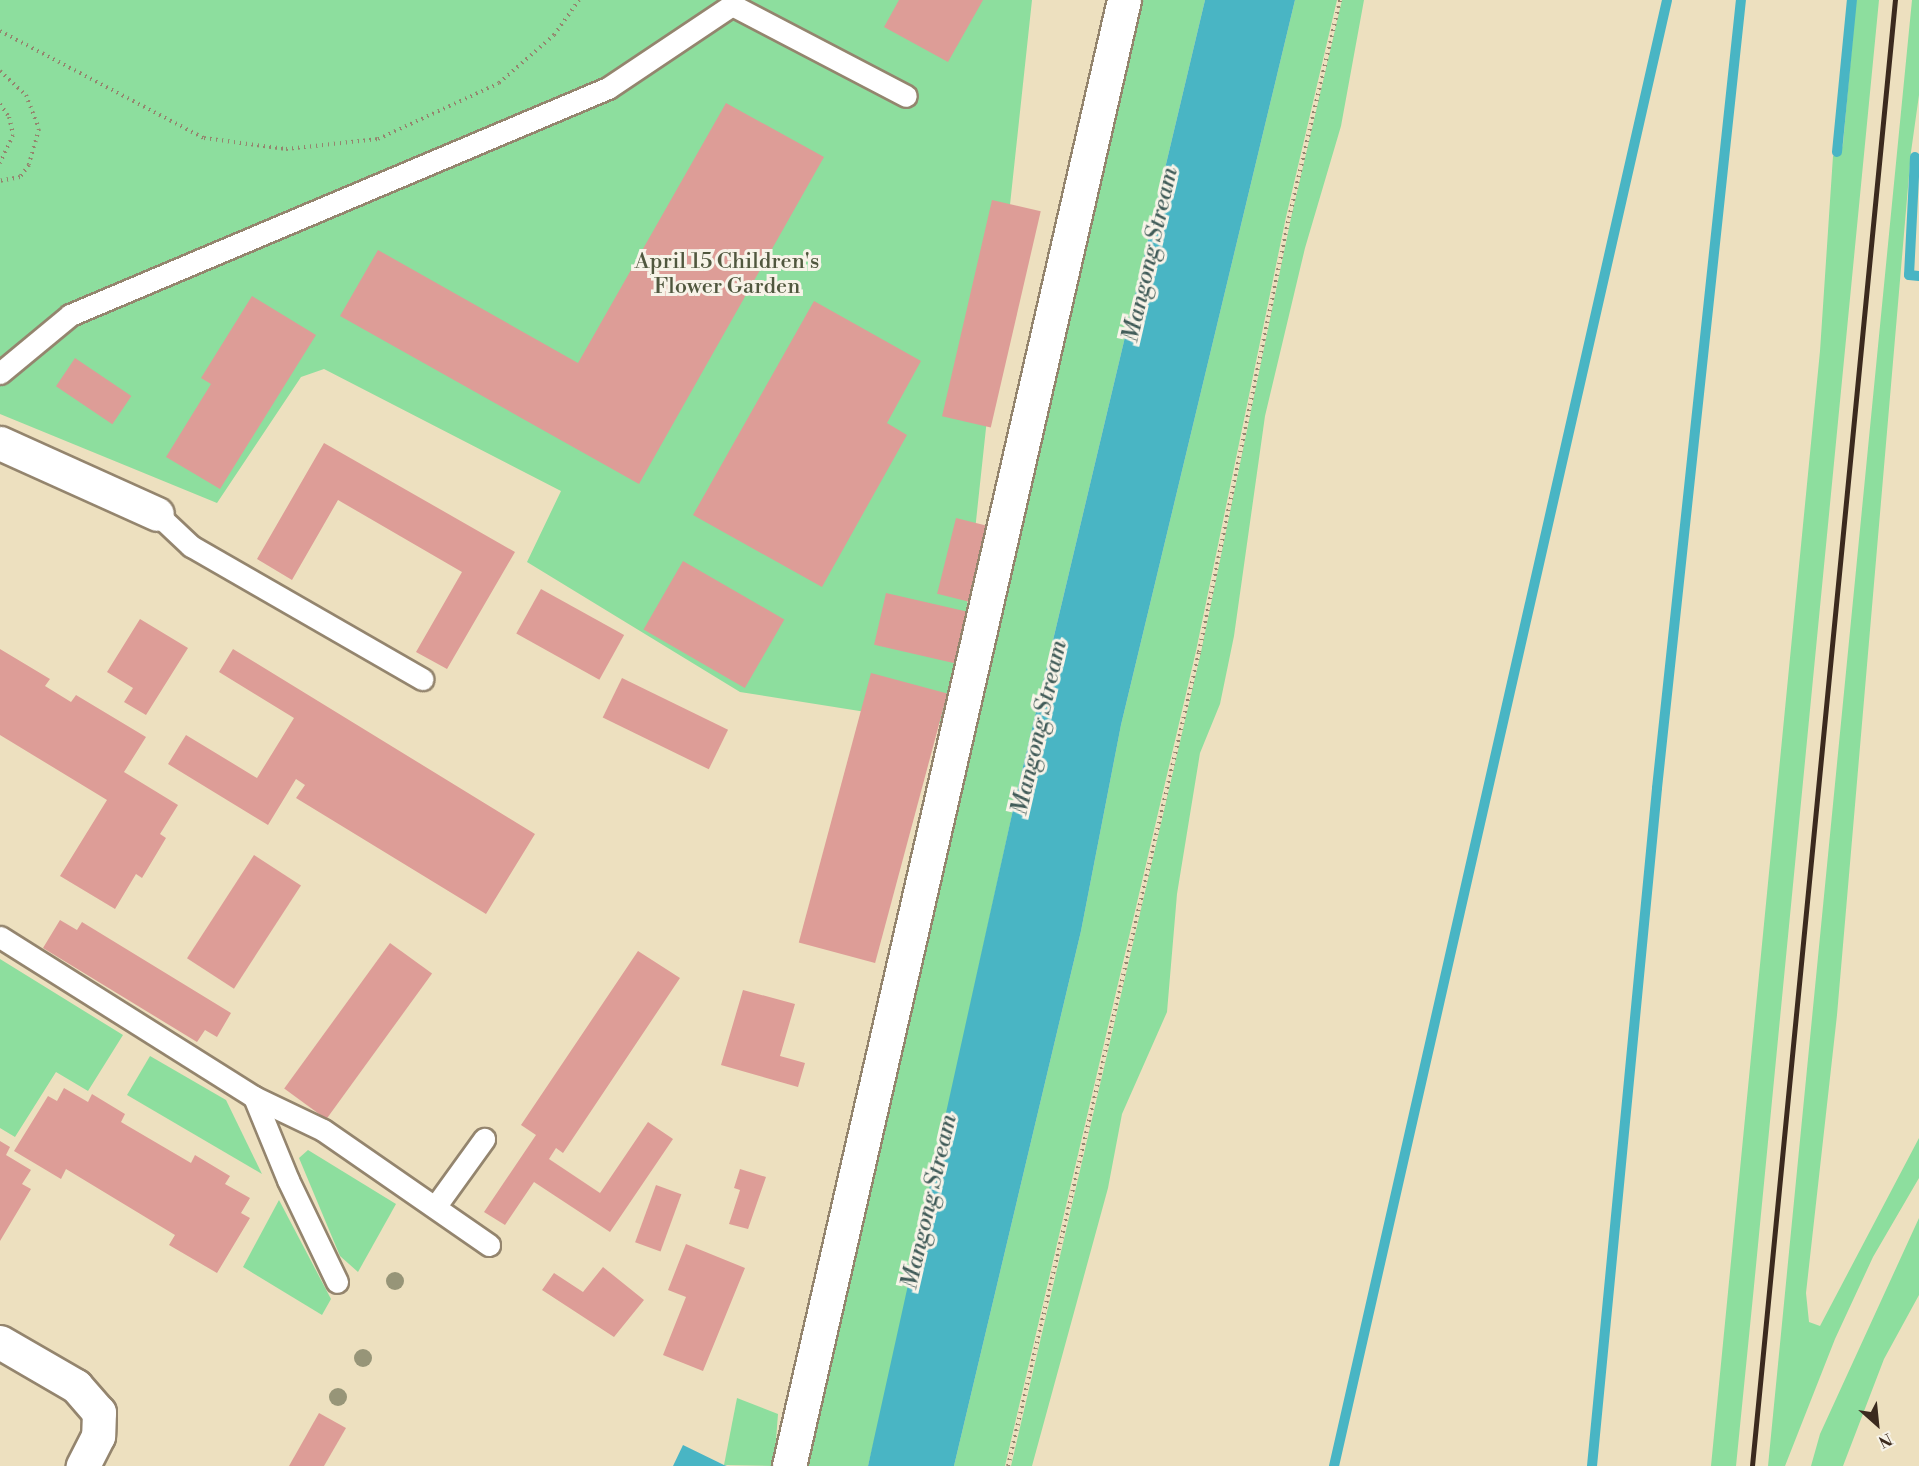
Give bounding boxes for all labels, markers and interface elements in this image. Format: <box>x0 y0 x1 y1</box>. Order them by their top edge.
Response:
water label: Mangong Stream <box>1117 165 1185 345</box>
park label: April 15 Children's Flower Garden <box>635 248 819 300</box>
water label: Mangong Stream <box>1006 638 1074 818</box>
water label: Mangong Stream <box>896 1112 964 1292</box>
north arrow <box>1847 1394 1907 1454</box>
text: N <box>1875 1428 1895 1452</box>

